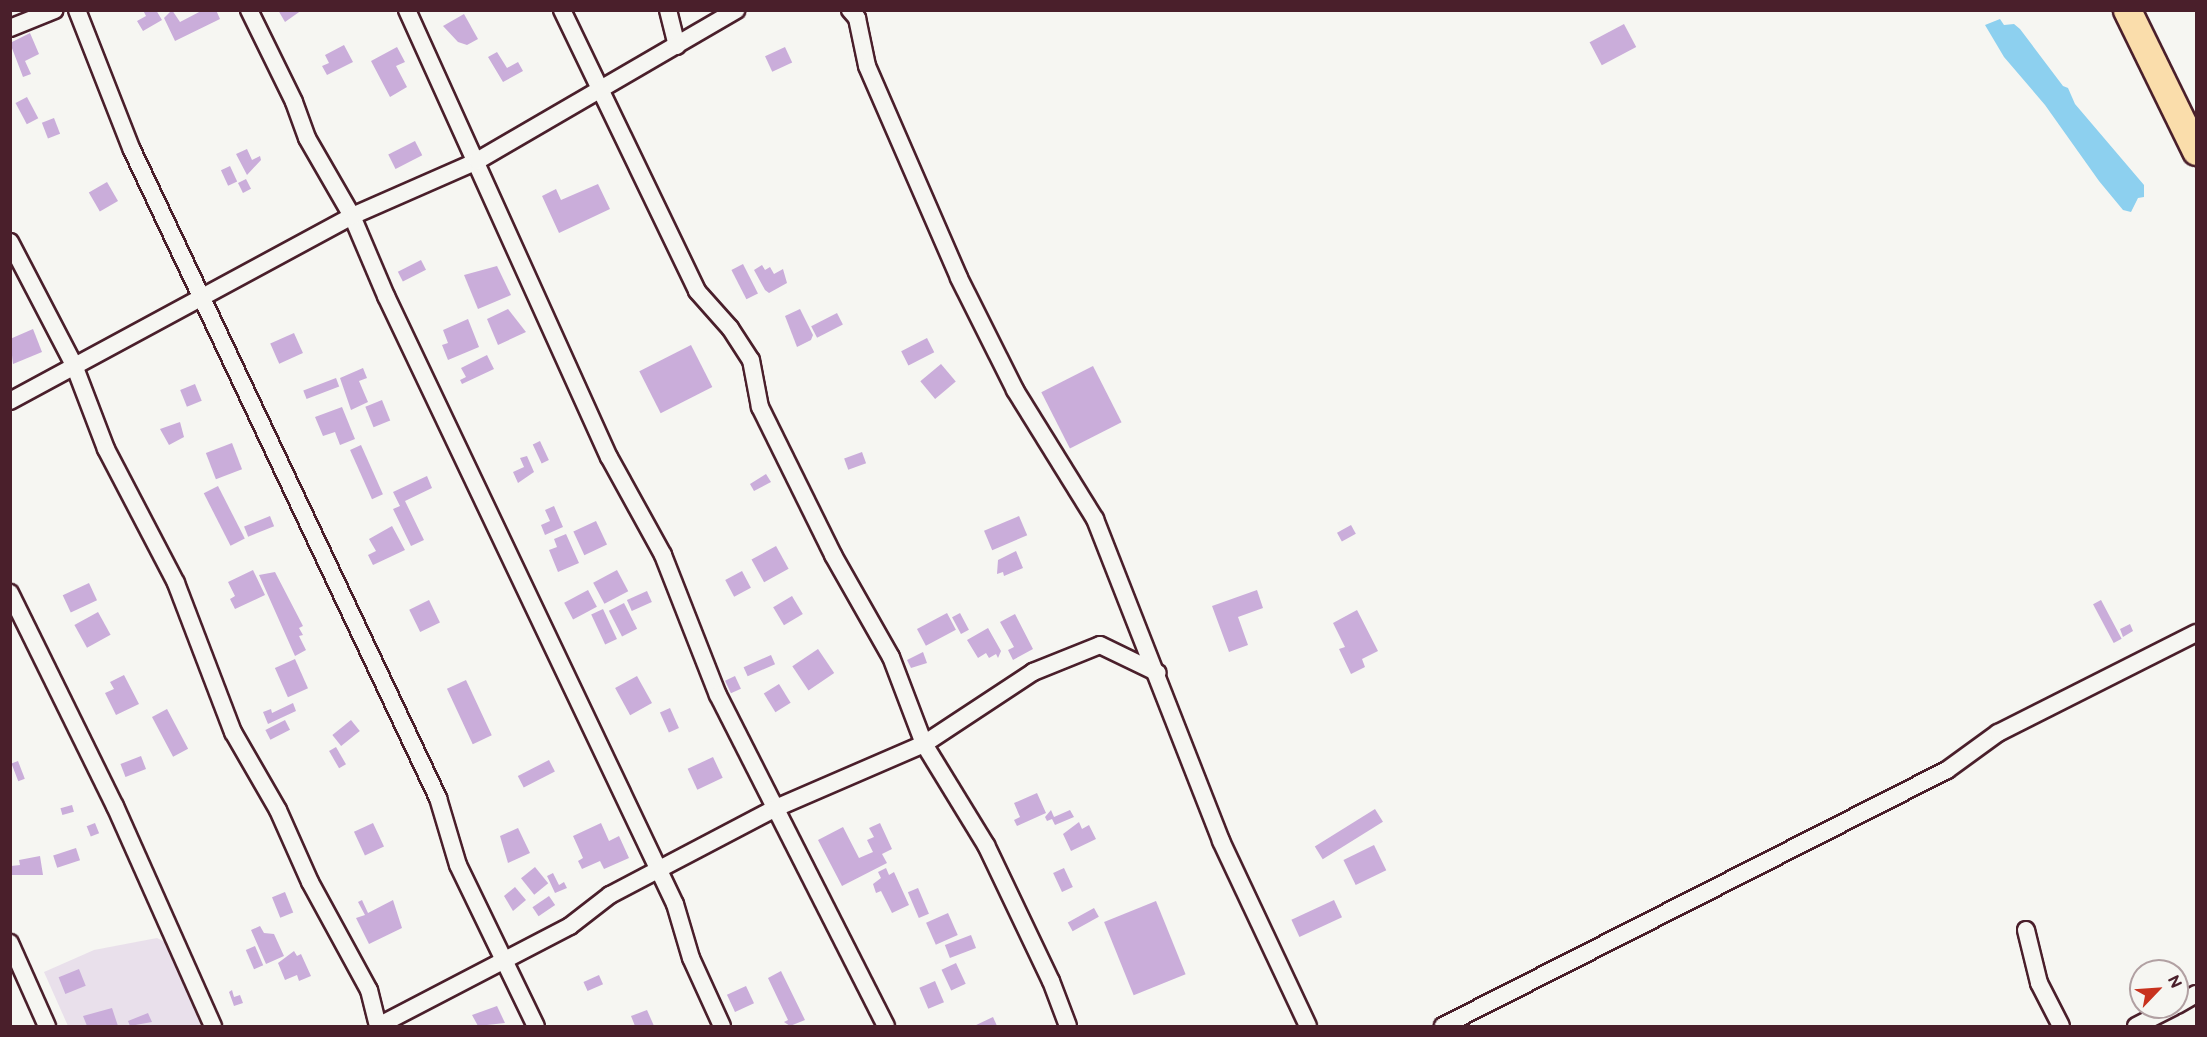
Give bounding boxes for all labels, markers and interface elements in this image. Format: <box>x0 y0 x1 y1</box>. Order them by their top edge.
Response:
north arrow <box>2129 959 2189 1019</box>
text: N <box>2163 973 2185 991</box>

